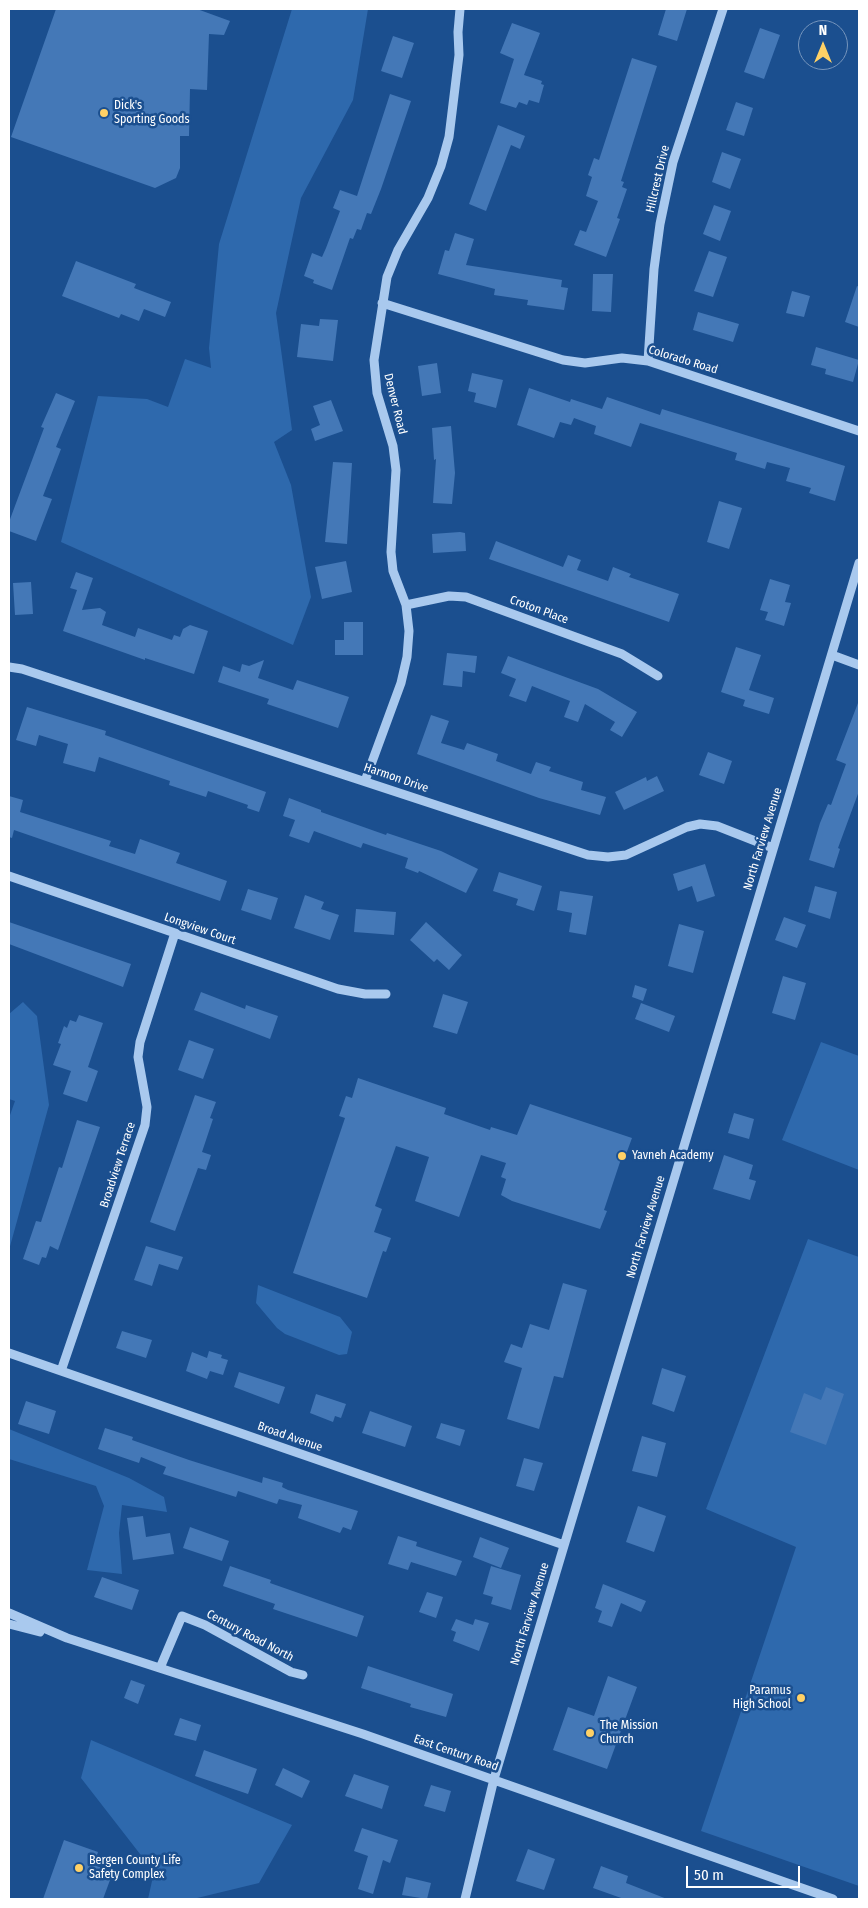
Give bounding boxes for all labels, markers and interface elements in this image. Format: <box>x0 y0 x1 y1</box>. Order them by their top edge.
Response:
north arrow <box>798 20 848 70</box>
text: N <box>819 22 827 39</box>
place label: Dick's Sporting Goods <box>114 99 190 127</box>
marker: Dick's Sporting Goods <box>98 107 110 119</box>
street label: Hillcrest Drive <box>643 144 673 214</box>
street label: Colorado Road <box>647 343 719 377</box>
street label: Denver Road <box>380 372 410 436</box>
street label: Croton Place <box>508 593 570 627</box>
street label: Harmon Drive <box>362 760 430 796</box>
street label: North Farview Avenue <box>741 786 785 892</box>
street label: Longview Court <box>162 910 238 948</box>
street label: Broadview Terrace <box>97 1120 139 1210</box>
place label: Yavneh Academy <box>632 1149 714 1163</box>
marker: Yavneh Academy <box>616 1150 628 1162</box>
street label: North Farview Avenue <box>624 1174 668 1280</box>
street label: Broad Avenue <box>256 1419 324 1455</box>
street label: North Farview Avenue <box>508 1561 552 1667</box>
street label: Century Road North <box>204 1607 296 1665</box>
place label: Paramus High School <box>733 1684 791 1712</box>
marker: Paramus High School <box>795 1692 807 1704</box>
place label: The Mission Church <box>600 1719 658 1747</box>
marker: The Mission Church <box>584 1727 596 1739</box>
street label: East Century Road <box>412 1732 500 1774</box>
place label: Bergen County Life Safety Complex <box>89 1854 181 1882</box>
scale bar <box>688 1856 802 1888</box>
marker: Bergen County Life Safety Complex <box>73 1862 85 1874</box>
text: 50 m <box>694 1866 724 1884</box>

